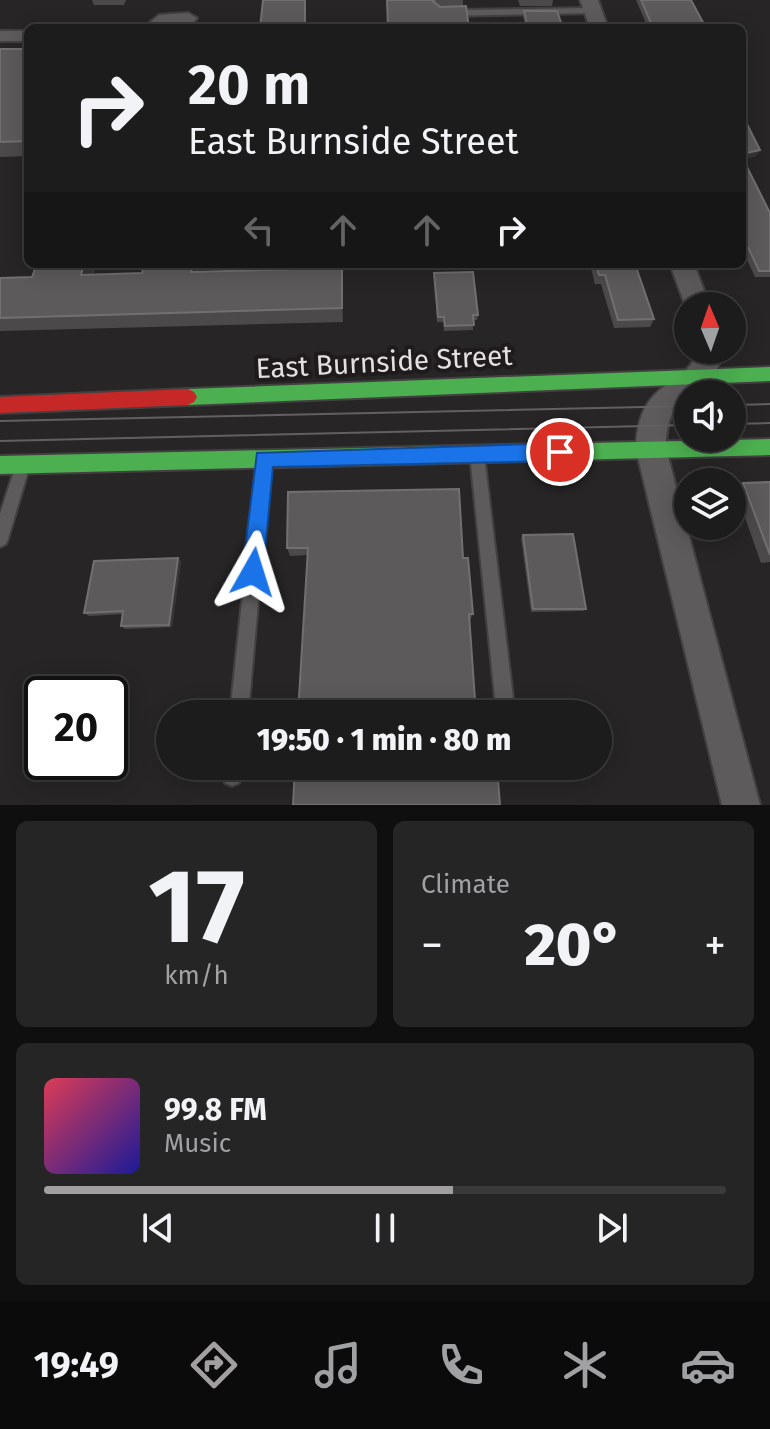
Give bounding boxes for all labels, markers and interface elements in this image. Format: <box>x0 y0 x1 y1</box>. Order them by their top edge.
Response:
text: 20 m <box>188 52 310 119</box>
icon: right <box>56 56 160 160</box>
text: East Burnside Street <box>188 120 519 164</box>
icon: left <box>237 208 281 252</box>
icon: ahead <box>321 208 365 252</box>
icon: ahead <box>405 208 449 252</box>
icon: right <box>489 208 533 252</box>
north arrow <box>674 292 746 364</box>
map controls <box>674 292 746 540</box>
street label: East Burnside Street <box>255 339 514 385</box>
button: sound <box>674 380 746 452</box>
pin <box>526 418 594 486</box>
icon: arrive <box>538 430 582 474</box>
button: layers <box>674 468 746 540</box>
position arrow <box>211 530 295 614</box>
speed limit sign: 20 <box>24 676 128 780</box>
text: 19:50 · 1 min · 80 m <box>257 722 511 758</box>
text: 17 <box>148 845 245 970</box>
text: Climate <box>421 869 510 900</box>
text: 20° <box>524 909 623 981</box>
text: − <box>421 919 443 972</box>
text: + <box>704 919 726 972</box>
text: km/h <box>164 960 229 991</box>
text: 99.8 FM <box>164 1092 267 1128</box>
text: Music <box>164 1128 231 1159</box>
icon: previous <box>136 1206 180 1250</box>
icon: pause <box>363 1206 407 1250</box>
icon: next <box>590 1206 634 1250</box>
icon: directions <box>186 1337 242 1393</box>
icon: music <box>310 1337 366 1393</box>
icon: phone <box>433 1337 489 1393</box>
icon: climate <box>557 1337 613 1393</box>
icon: car <box>680 1337 736 1393</box>
text: 19:49 <box>34 1343 119 1387</box>

